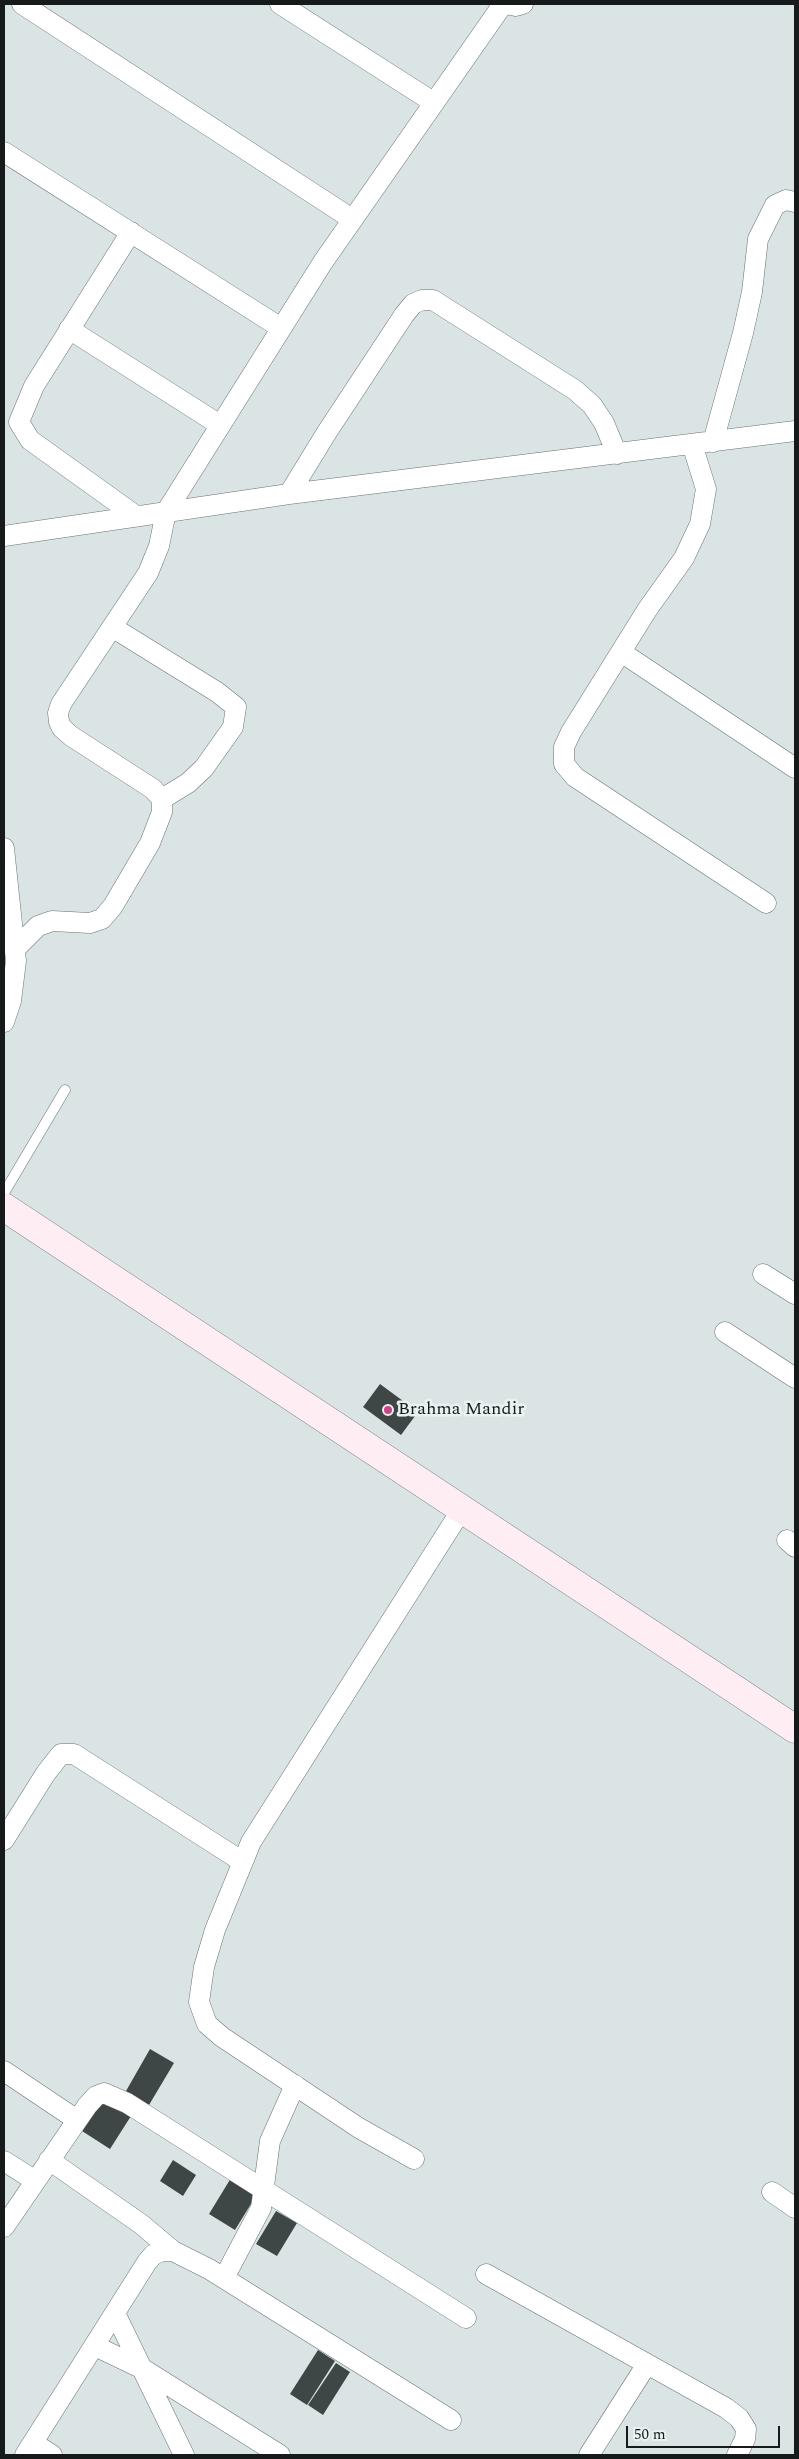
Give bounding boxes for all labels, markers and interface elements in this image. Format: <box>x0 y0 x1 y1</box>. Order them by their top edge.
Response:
place label: Brahma Mandir <box>398 1399 524 1421</box>
marker: Brahma Mandir <box>382 1404 394 1416</box>
scale bar <box>629 2416 783 2448</box>
text: 50 m <box>634 2423 666 2446</box>

